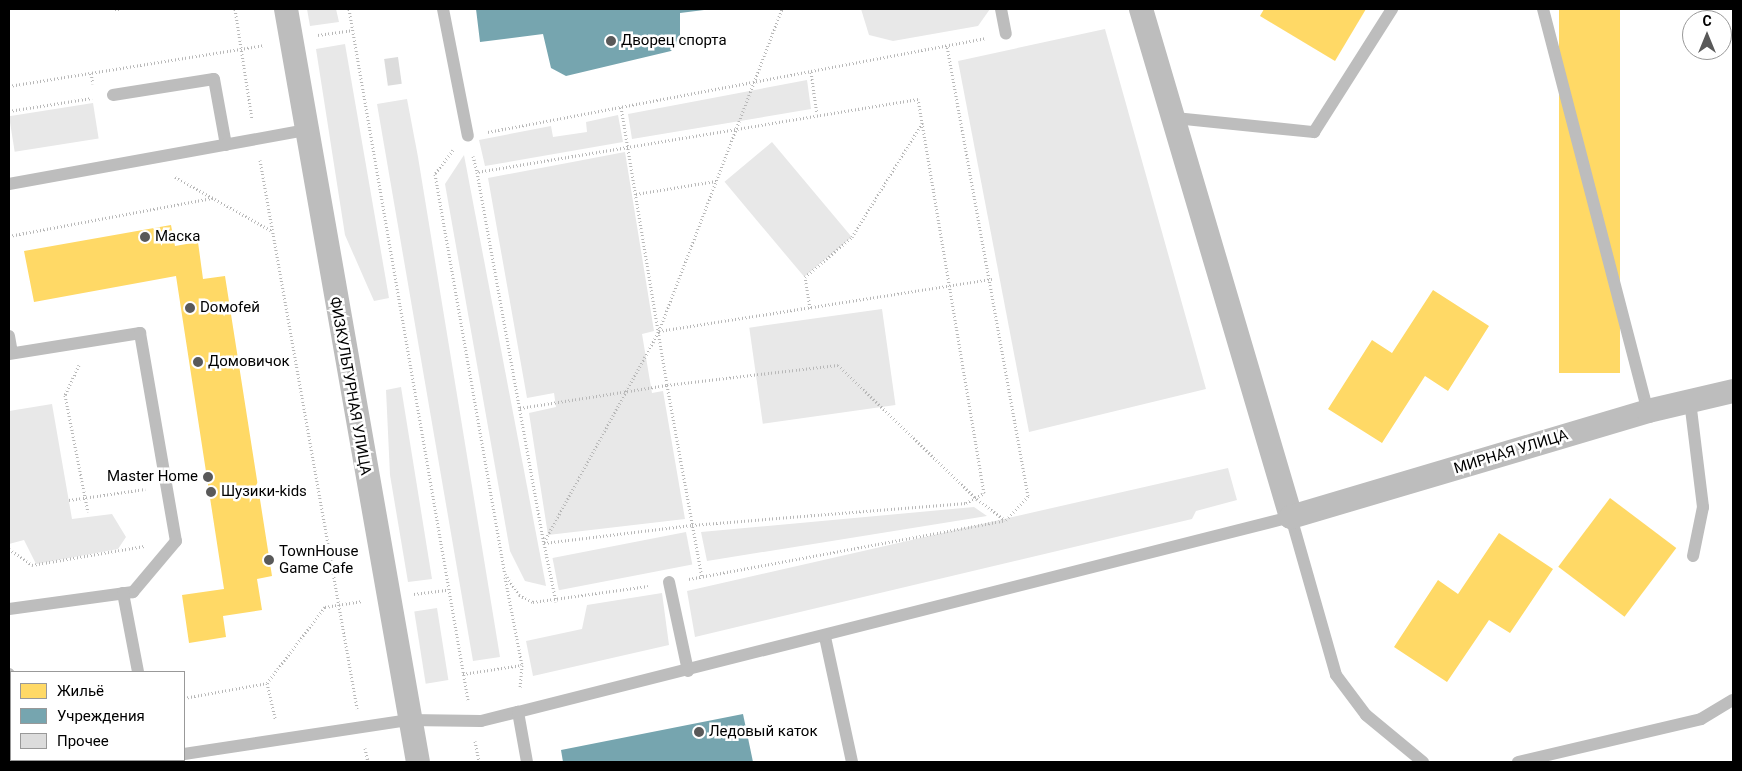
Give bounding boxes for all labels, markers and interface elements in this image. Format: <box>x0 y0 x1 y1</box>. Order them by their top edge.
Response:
north arrow <box>1682 10 1732 60</box>
text: С <box>1702 13 1712 29</box>
place label: Дворец спорта <box>621 32 727 50</box>
marker: Дворец спорта <box>605 35 617 47</box>
place label: Маска <box>155 228 200 246</box>
marker: Маска <box>139 231 151 243</box>
street label: ФИЗКУЛЬТУРНАЯ УЛИЦА <box>325 295 375 477</box>
place label: Dомоfей <box>200 299 260 317</box>
marker: Dомоfей <box>184 302 196 314</box>
place label: Домовичок <box>208 353 290 371</box>
marker: Домовичок <box>192 356 204 368</box>
street label: МИРНАЯ УЛИЦА <box>1452 426 1570 478</box>
place label: Master Home <box>107 468 198 486</box>
marker: Master Home <box>202 471 214 483</box>
place label: Шузики-kids <box>221 483 307 501</box>
marker: Шузики-kids <box>205 486 217 498</box>
place label: TownHouse Game Cafe <box>279 542 359 577</box>
marker: TownHouse Game Cafe <box>263 554 275 566</box>
legend <box>10 671 185 761</box>
text: Жильё <box>57 682 104 700</box>
text: Учреждения <box>57 707 145 725</box>
place label: Ледовый каток <box>709 723 818 741</box>
marker: Ледовый каток <box>693 726 705 738</box>
text: Прочее <box>57 732 109 750</box>

